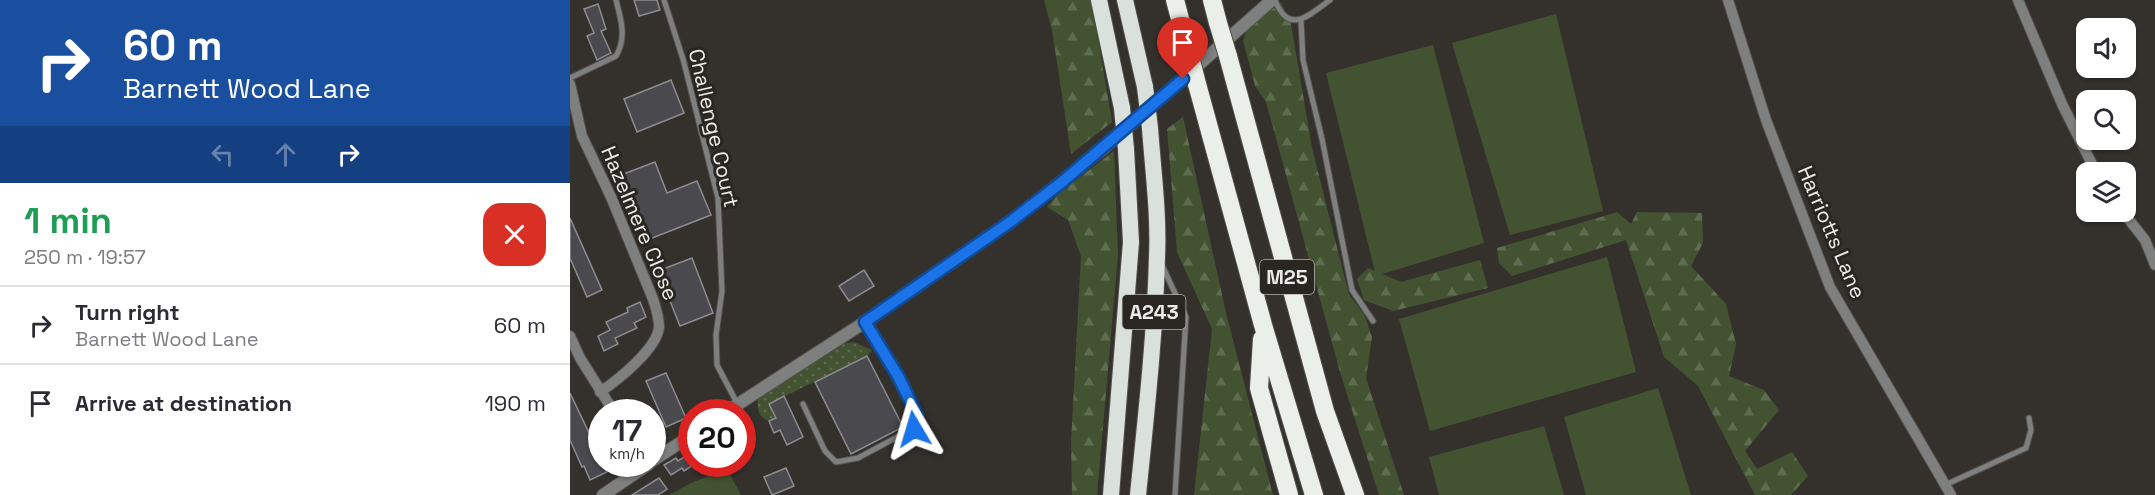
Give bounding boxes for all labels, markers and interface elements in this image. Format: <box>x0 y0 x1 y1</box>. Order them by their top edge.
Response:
pin <box>1157 17 1208 79</box>
map controls <box>2076 18 2136 222</box>
button: sound <box>2076 18 2136 78</box>
text: 60 m <box>123 19 223 72</box>
icon: right <box>24 24 102 102</box>
icon: arrive <box>1166 26 1199 59</box>
street label: Challenge Court <box>683 46 745 210</box>
text: Barnett Wood Lane <box>123 71 371 106</box>
button: search <box>2076 90 2136 150</box>
icon: left <box>206 138 239 171</box>
icon: ahead <box>269 138 302 171</box>
icon: right <box>332 138 365 171</box>
street label: Hazelmere Close <box>595 142 685 304</box>
street label: Harriotts Lane <box>1792 162 1872 302</box>
button: layers <box>2076 162 2136 222</box>
text: 1 min <box>24 198 112 244</box>
button: close <box>483 203 546 266</box>
text: 250 m · 19:57 <box>24 244 146 270</box>
road number: M25 <box>1260 260 1314 294</box>
road number: A243 <box>1122 295 1186 329</box>
text: Turn right <box>75 298 180 326</box>
icon: right <box>24 309 57 342</box>
text: 60 m <box>494 311 546 339</box>
text: Barnett Wood Lane <box>75 326 258 352</box>
icon: arrive <box>24 387 57 420</box>
text: Arrive at destination <box>75 389 292 417</box>
text: 190 m <box>485 389 546 417</box>
position arrow <box>882 397 946 461</box>
speed limit sign: 20 <box>678 399 756 477</box>
text: 17 <box>612 411 642 450</box>
text: km/h <box>609 444 645 463</box>

